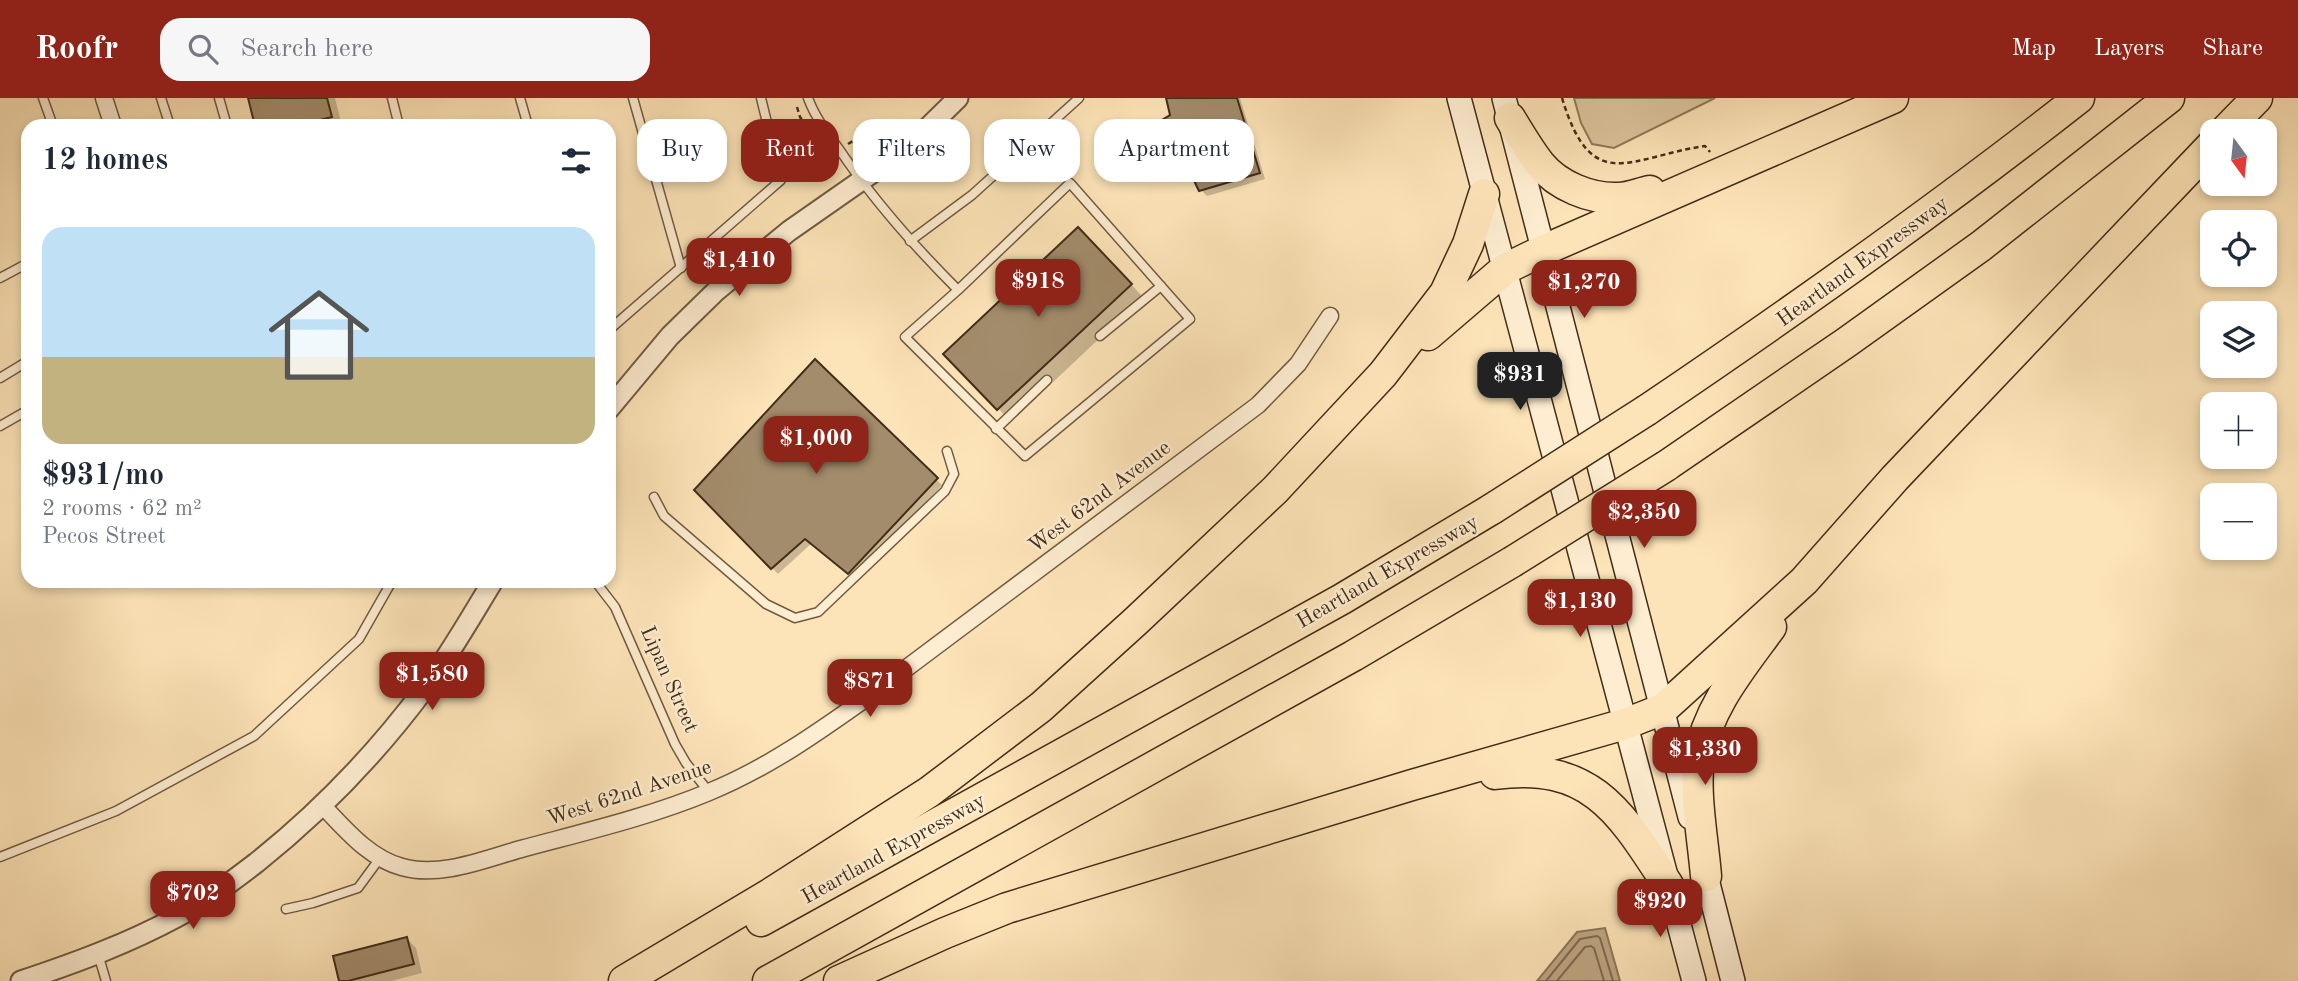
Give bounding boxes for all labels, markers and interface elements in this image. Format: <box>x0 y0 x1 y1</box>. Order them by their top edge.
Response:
search box <box>160 18 650 81</box>
icon: search <box>184 30 222 68</box>
text: Roofr <box>35 33 118 66</box>
text: Search here <box>240 36 373 62</box>
text: Map <box>2012 37 2056 61</box>
text: Layers <box>2094 37 2164 61</box>
text: Share <box>2202 37 2263 61</box>
chip: Buy <box>637 119 727 182</box>
chip: Rent <box>741 119 839 182</box>
chip: Filters <box>853 119 970 182</box>
chip: New <box>984 119 1080 182</box>
chip: Apartment <box>1094 119 1254 182</box>
north arrow <box>2200 119 2277 196</box>
map controls <box>2200 119 2277 560</box>
icon: filters <box>557 142 595 180</box>
text: 12 homes <box>42 146 168 176</box>
street label: Heartland Expressway <box>1773 193 1953 331</box>
button: locate <box>2200 210 2277 287</box>
pin: $1,410 <box>682 238 796 298</box>
text: $1,410 <box>702 249 776 272</box>
pin: $918 <box>997 260 1079 319</box>
pin: $1,270 <box>1527 260 1641 320</box>
text: $918 <box>1011 270 1065 293</box>
text: $1,270 <box>1547 271 1621 294</box>
icon: home <box>256 272 382 398</box>
button: layers <box>2200 301 2277 378</box>
pin: $931 <box>1479 352 1561 412</box>
text: $931 <box>1493 363 1547 386</box>
button: + <box>2200 392 2277 469</box>
pin: $1,000 <box>759 416 873 476</box>
text: $1,000 <box>779 427 853 450</box>
street label: West 62nd Avenue <box>1025 437 1175 557</box>
text: $931/mo <box>42 461 164 491</box>
button: − <box>2200 483 2277 560</box>
pin: $2,350 <box>1587 490 1701 550</box>
text: 2 rooms · 62 m² <box>42 497 202 520</box>
text: $2,350 <box>1607 501 1681 524</box>
street label: Heartland Expressway <box>1293 512 1482 633</box>
text: Pecos Street <box>42 525 166 548</box>
pin: $1,130 <box>1523 580 1637 639</box>
text: $1,130 <box>1543 590 1617 613</box>
street label: Lipan Street <box>636 623 701 736</box>
pin: $1,580 <box>375 652 489 712</box>
pin: $871 <box>829 660 911 719</box>
text: $1,580 <box>395 663 469 686</box>
text: $871 <box>843 670 897 693</box>
pin: $1,330 <box>1648 728 1762 787</box>
text: $1,330 <box>1668 738 1742 761</box>
street label: West 62nd Avenue <box>545 757 714 830</box>
street label: Heartland Expressway <box>798 790 989 909</box>
pin: $702 <box>152 872 234 931</box>
pin: $920 <box>1619 880 1701 939</box>
text: $702 <box>166 882 220 905</box>
text: $920 <box>1633 890 1687 913</box>

